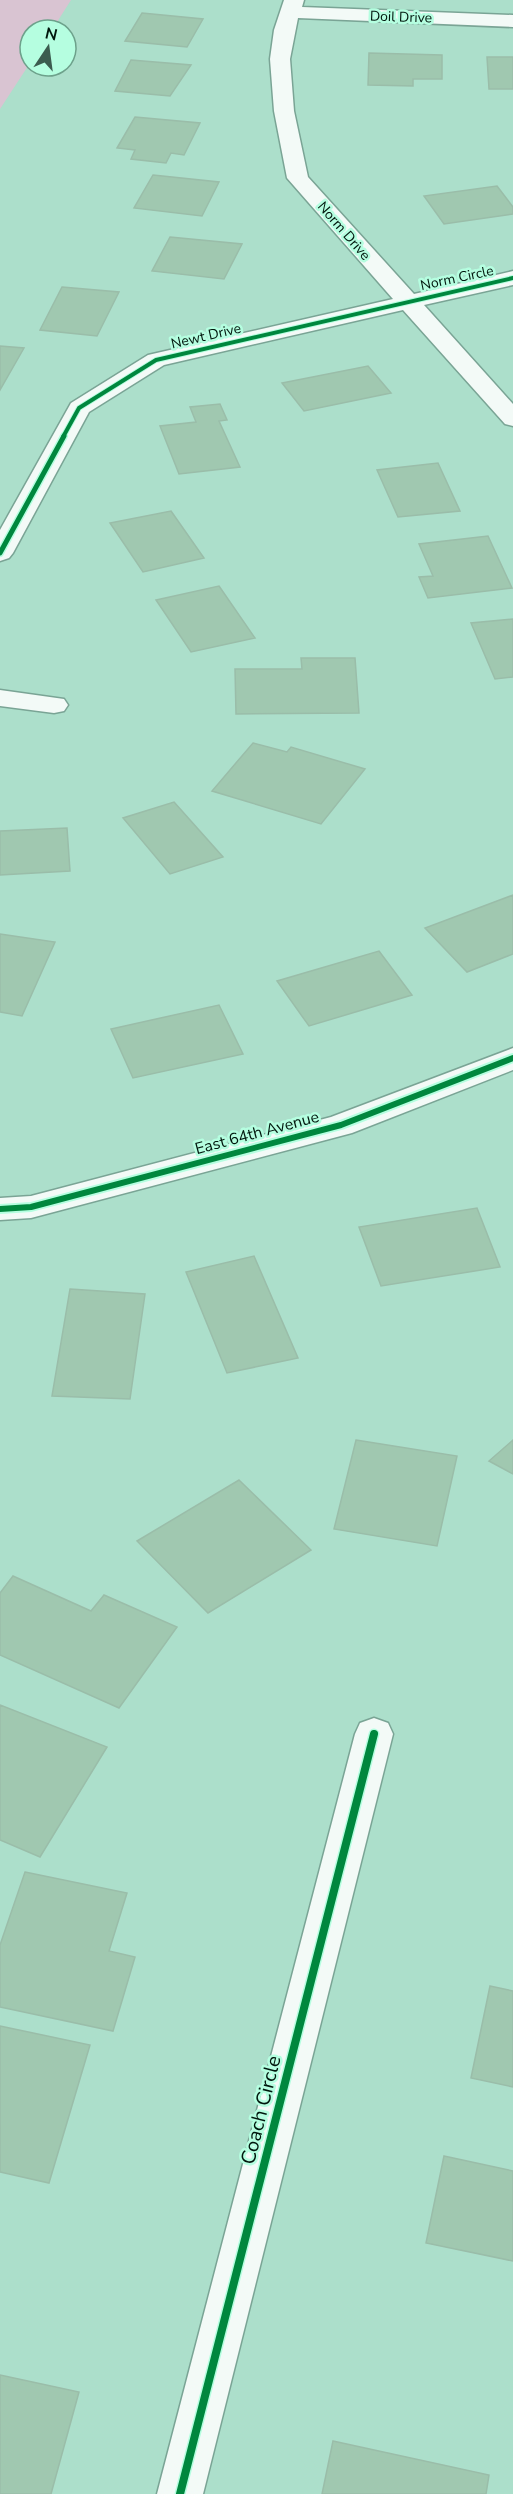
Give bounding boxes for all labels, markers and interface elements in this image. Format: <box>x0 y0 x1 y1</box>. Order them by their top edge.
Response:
street label: Doil Drive <box>369 6 433 28</box>
north arrow <box>18 18 78 78</box>
text: N <box>43 22 59 46</box>
street label: Norm Drive <box>313 198 375 264</box>
street label: Norm Circle <box>419 261 495 295</box>
street label: Newt Drive <box>169 319 243 353</box>
street label: East 64th Avenue <box>193 1106 321 1160</box>
street label: Coach Circle <box>234 2053 288 2167</box>

